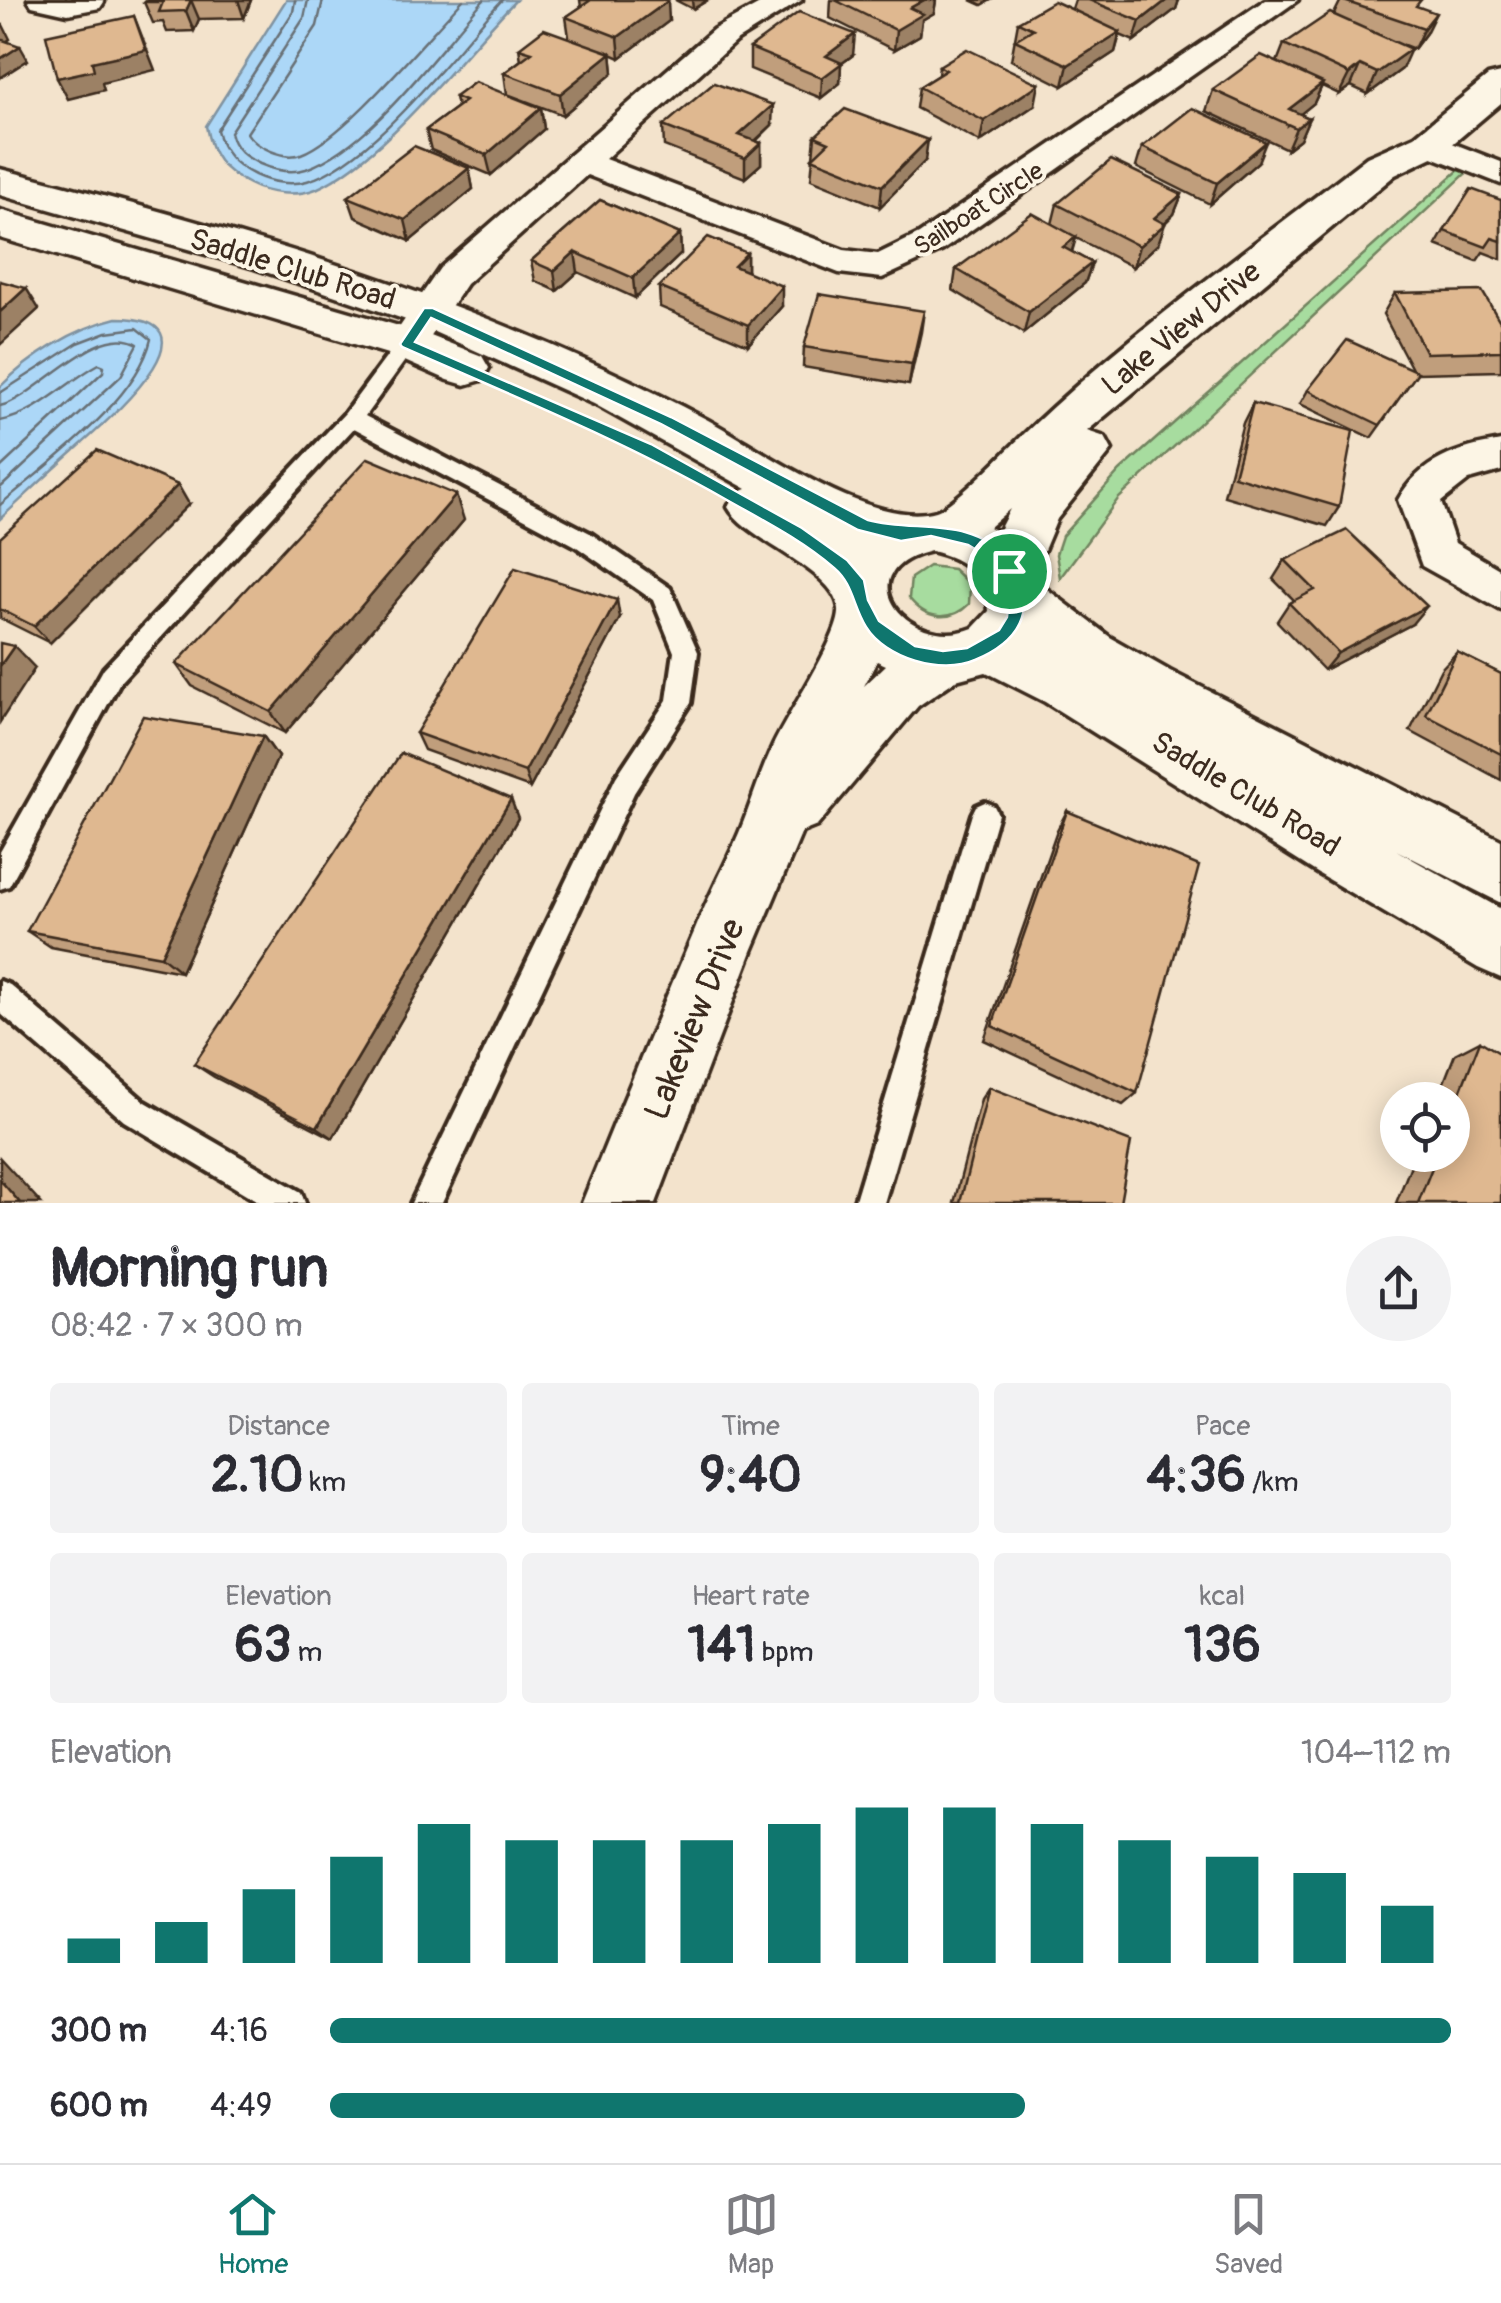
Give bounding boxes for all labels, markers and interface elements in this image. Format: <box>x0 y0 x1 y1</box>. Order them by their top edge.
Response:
street label: Sailboat Circle <box>908 155 1050 263</box>
street label: Saddle Club Road <box>185 221 400 318</box>
street label: Lake View Drive <box>1094 253 1268 404</box>
pin <box>967 529 1052 614</box>
icon: arrive <box>982 544 1037 599</box>
street label: Saddle Club Road <box>1145 724 1347 865</box>
street label: Lakeview Drive <box>635 912 755 1126</box>
map controls <box>1380 1082 1470 1172</box>
button: locate <box>1380 1082 1470 1172</box>
text: Morning run <box>50 1234 328 1303</box>
button: share <box>1346 1236 1451 1341</box>
text: 08:42 · 7 × 300 m <box>50 1306 303 1346</box>
text: Distance <box>227 1409 330 1444</box>
text: Time <box>721 1409 780 1444</box>
text: Pace <box>1195 1409 1250 1444</box>
text: 2.10 <box>211 1444 303 1507</box>
text: 9:40 <box>699 1444 802 1507</box>
text: 4:36 <box>1146 1444 1246 1507</box>
text: km <box>303 1465 346 1500</box>
text: /km <box>1246 1465 1299 1500</box>
text: Elevation <box>225 1579 332 1614</box>
text: Heart rate <box>691 1579 810 1614</box>
text: kcal <box>1200 1579 1245 1614</box>
text: 63 <box>235 1614 292 1677</box>
text: 141 <box>687 1614 756 1677</box>
text: 136 <box>1184 1614 1261 1677</box>
text: m <box>292 1635 322 1670</box>
text: bpm <box>756 1635 814 1670</box>
text: Elevation <box>50 1733 172 1773</box>
text: 104–112 m <box>1301 1733 1451 1773</box>
text: 300 m <box>50 2011 147 2051</box>
text: 4:16 <box>210 2011 268 2051</box>
text: 600 m <box>50 2086 148 2126</box>
text: 4:49 <box>210 2086 272 2126</box>
tab: Home <box>218 2187 288 2282</box>
tab: Map <box>724 2187 779 2282</box>
tab: Saved <box>1214 2187 1283 2282</box>

